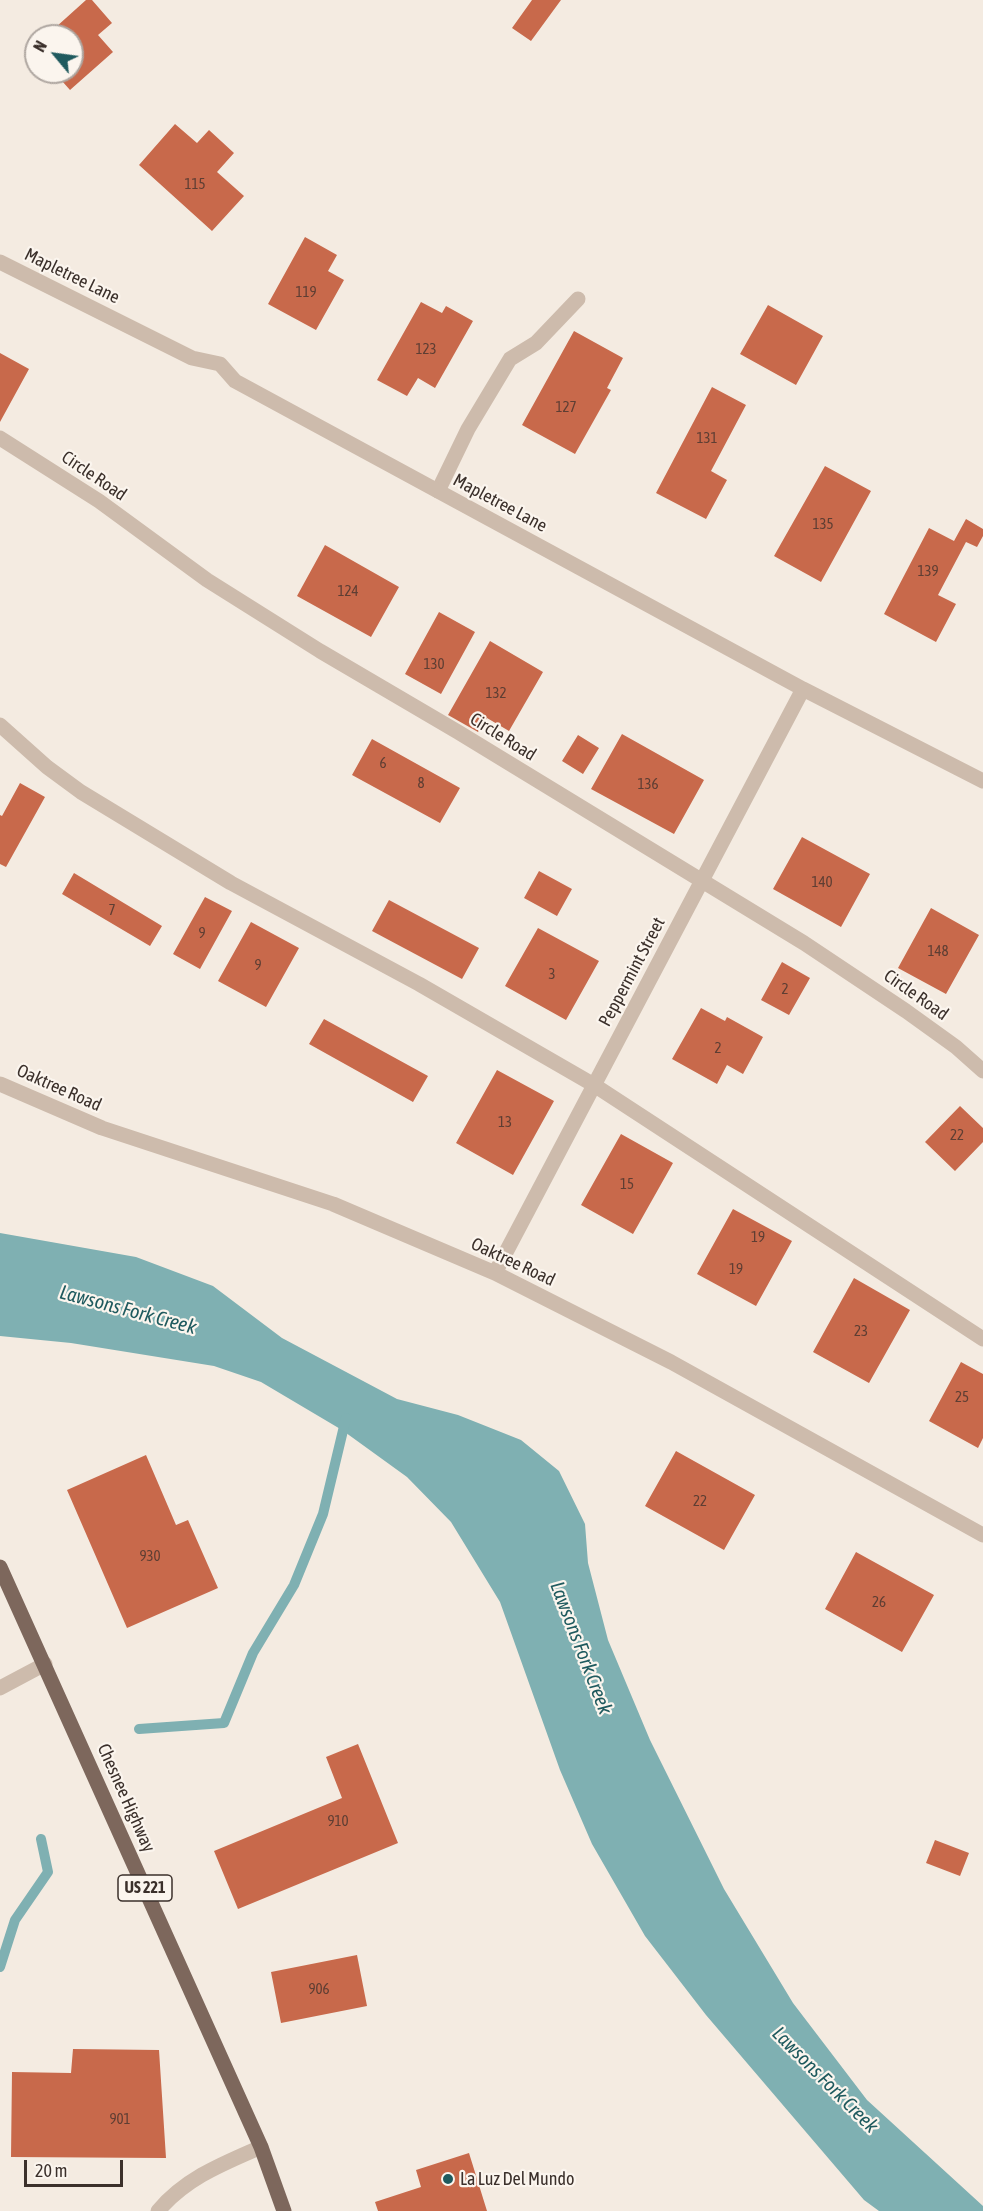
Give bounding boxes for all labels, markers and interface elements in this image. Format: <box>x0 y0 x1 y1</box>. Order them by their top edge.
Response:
north arrow <box>24 24 84 84</box>
text: N <box>30 38 50 55</box>
house number: 115 <box>184 175 206 193</box>
street label: Mapletree Lane <box>21 244 123 308</box>
house number: 119 <box>295 283 317 301</box>
house number: 123 <box>415 340 437 358</box>
house number: 127 <box>555 398 577 416</box>
house number: 131 <box>696 429 718 447</box>
street label: Circle Road <box>57 446 131 506</box>
street label: Mapletree Lane <box>449 469 551 537</box>
house number: 135 <box>812 515 834 533</box>
house number: 139 <box>917 562 939 580</box>
house number: 124 <box>337 582 359 600</box>
house number: 130 <box>423 655 445 673</box>
house number: 132 <box>485 684 507 702</box>
street label: Circle Road <box>466 708 540 766</box>
house number: 6 <box>379 754 387 772</box>
house number: 8 <box>417 774 425 792</box>
house number: 136 <box>637 775 659 793</box>
house number: 140 <box>811 873 833 891</box>
house number: 7 <box>108 901 116 919</box>
street label: Peppermint Street <box>594 914 670 1030</box>
house number: 9 <box>198 924 206 942</box>
house number: 148 <box>927 942 949 960</box>
house number: 9 <box>254 956 262 974</box>
house number: 3 <box>548 965 556 983</box>
street label: Circle Road <box>880 965 952 1025</box>
house number: 2 <box>781 980 789 998</box>
house number: 2 <box>714 1039 722 1057</box>
street label: Oaktree Road <box>13 1060 105 1116</box>
house number: 13 <box>498 1113 512 1131</box>
house number: 22 <box>950 1126 964 1144</box>
house number: 15 <box>620 1175 634 1193</box>
house number: 19 <box>751 1228 765 1246</box>
street label: Oaktree Road <box>467 1233 559 1291</box>
house number: 19 <box>729 1260 743 1278</box>
water label: Lawsons Fork Creek <box>57 1280 199 1340</box>
house number: 23 <box>854 1322 868 1340</box>
house number: 25 <box>955 1388 969 1406</box>
house number: 22 <box>693 1492 707 1510</box>
house number: 930 <box>139 1547 161 1565</box>
water label: Lawsons Fork Creek <box>545 1578 617 1718</box>
house number: 26 <box>872 1593 886 1611</box>
street label: Chesnee Highway <box>92 1741 160 1855</box>
house number: 910 <box>327 1812 349 1830</box>
road number: US 221 <box>118 1875 172 1901</box>
house number: 906 <box>308 1980 330 1998</box>
water label: Lawsons Fork Creek <box>767 2022 883 2138</box>
house number: 901 <box>109 2110 131 2128</box>
scale bar <box>27 2148 126 2186</box>
text: 20 m <box>35 2160 67 2181</box>
place label: La Luz Del Mundo <box>460 2168 574 2190</box>
marker: La Luz Del Mundo <box>441 2172 455 2186</box>

